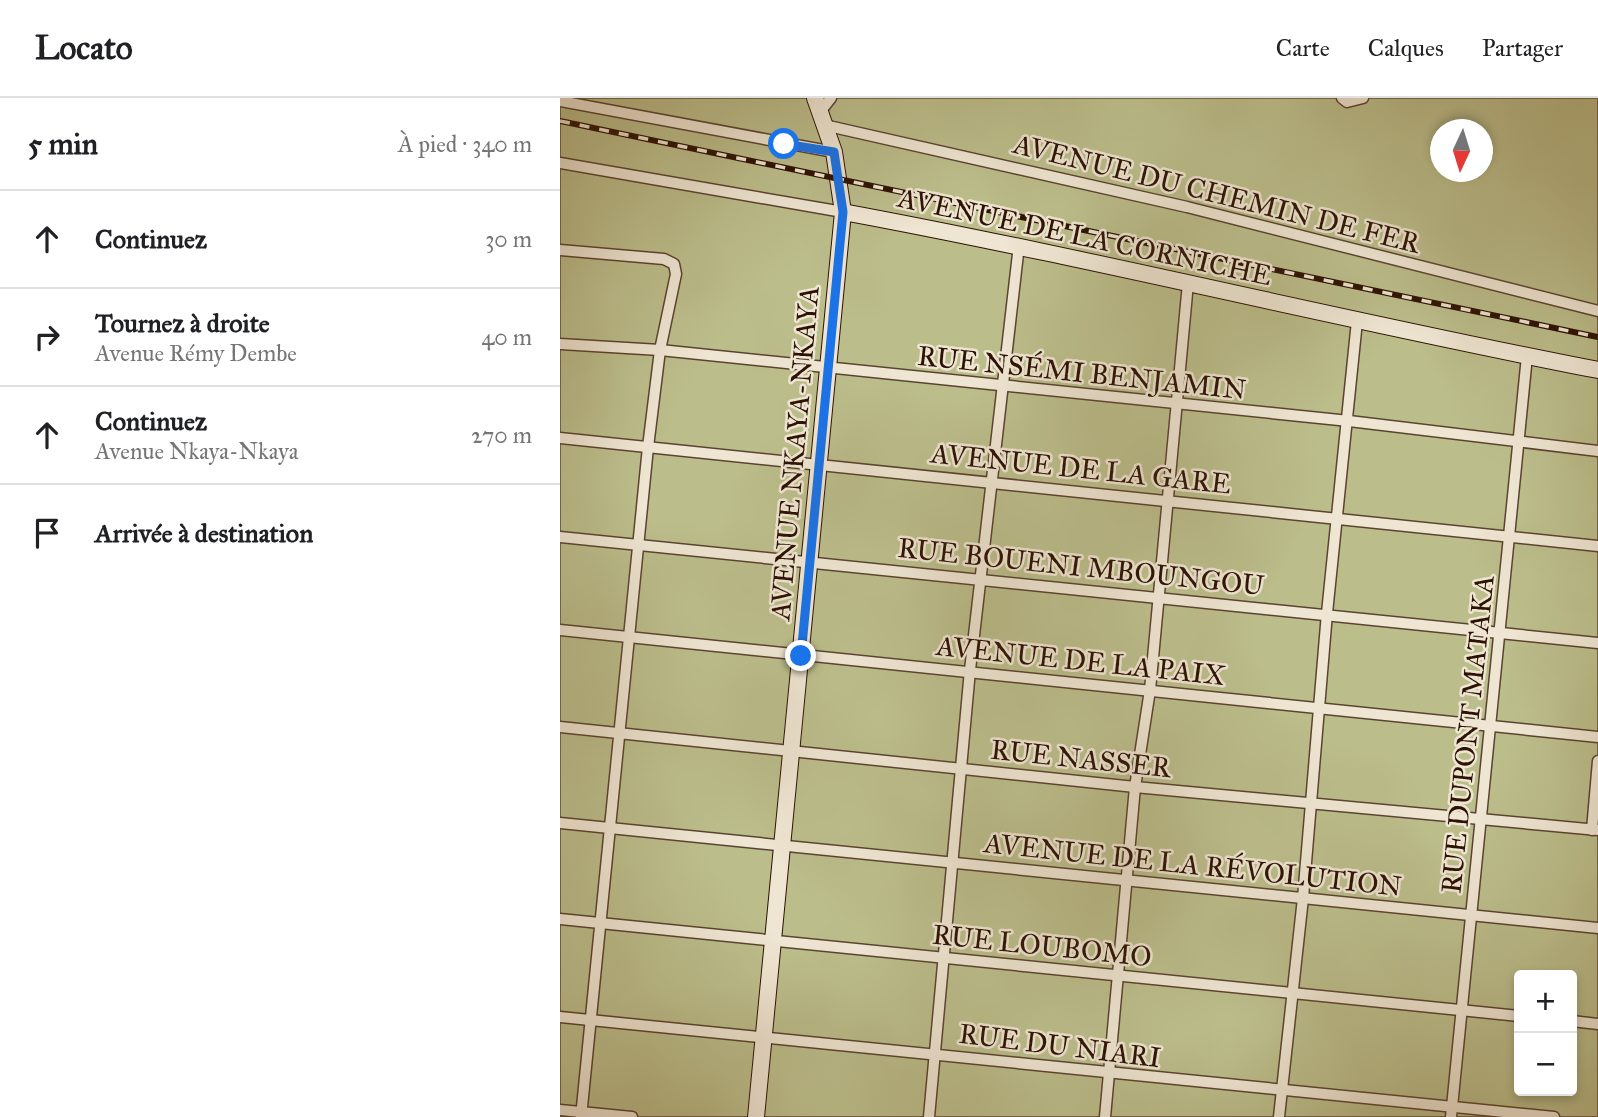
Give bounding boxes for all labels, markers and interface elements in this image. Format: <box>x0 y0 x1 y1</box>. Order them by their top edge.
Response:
text: Locato <box>35 28 133 68</box>
text: Carte <box>1276 33 1330 63</box>
text: Calques <box>1368 33 1444 63</box>
text: Partager <box>1482 33 1563 63</box>
north arrow <box>1430 119 1493 182</box>
text: 5 min <box>28 126 98 162</box>
street label: AVENUE DU CHEMIN DE FER <box>1009 126 1425 261</box>
route start <box>768 128 799 159</box>
text: À pied · 340 m <box>398 130 532 158</box>
street label: AVENUE DE LA CORNICHE <box>894 180 1275 293</box>
icon: ahead <box>28 220 66 258</box>
text: Continuez <box>95 223 207 255</box>
text: 30 m <box>485 225 532 253</box>
street label: AVENUE NKAYA-NKAYA <box>762 284 827 623</box>
text: Tournez à droite <box>95 307 270 339</box>
icon: right <box>28 318 66 356</box>
text: 40 m <box>482 323 532 351</box>
street label: RUE NSÉMI BENJAMIN <box>916 338 1248 407</box>
text: Avenue Rémy Dembe <box>95 339 297 367</box>
text: Continuez <box>95 405 207 437</box>
icon: ahead <box>28 416 66 454</box>
text: 270 m <box>471 421 532 449</box>
street label: AVENUE DE LA GARE <box>928 435 1233 502</box>
text: Avenue Nkaya-Nkaya <box>95 437 299 465</box>
icon: arrive <box>28 514 66 552</box>
text: Arrivée à destination <box>95 517 313 549</box>
street label: RUE BOUENI MBOUNGOU <box>896 530 1267 603</box>
street label: RUE DUPONT MATAKA <box>1433 573 1502 895</box>
street label: AVENUE DE LA PAIX <box>934 628 1227 693</box>
route end <box>785 640 816 671</box>
street label: RUE NASSER <box>989 732 1174 786</box>
street label: AVENUE DE LA RÉVOLUTION <box>981 825 1403 904</box>
street label: RUE LOUBOMO <box>931 917 1153 974</box>
map controls <box>1514 970 1577 1096</box>
button: + <box>1514 970 1577 1033</box>
street label: RUE DU NIARI <box>957 1016 1163 1075</box>
button: − <box>1514 1033 1577 1096</box>

